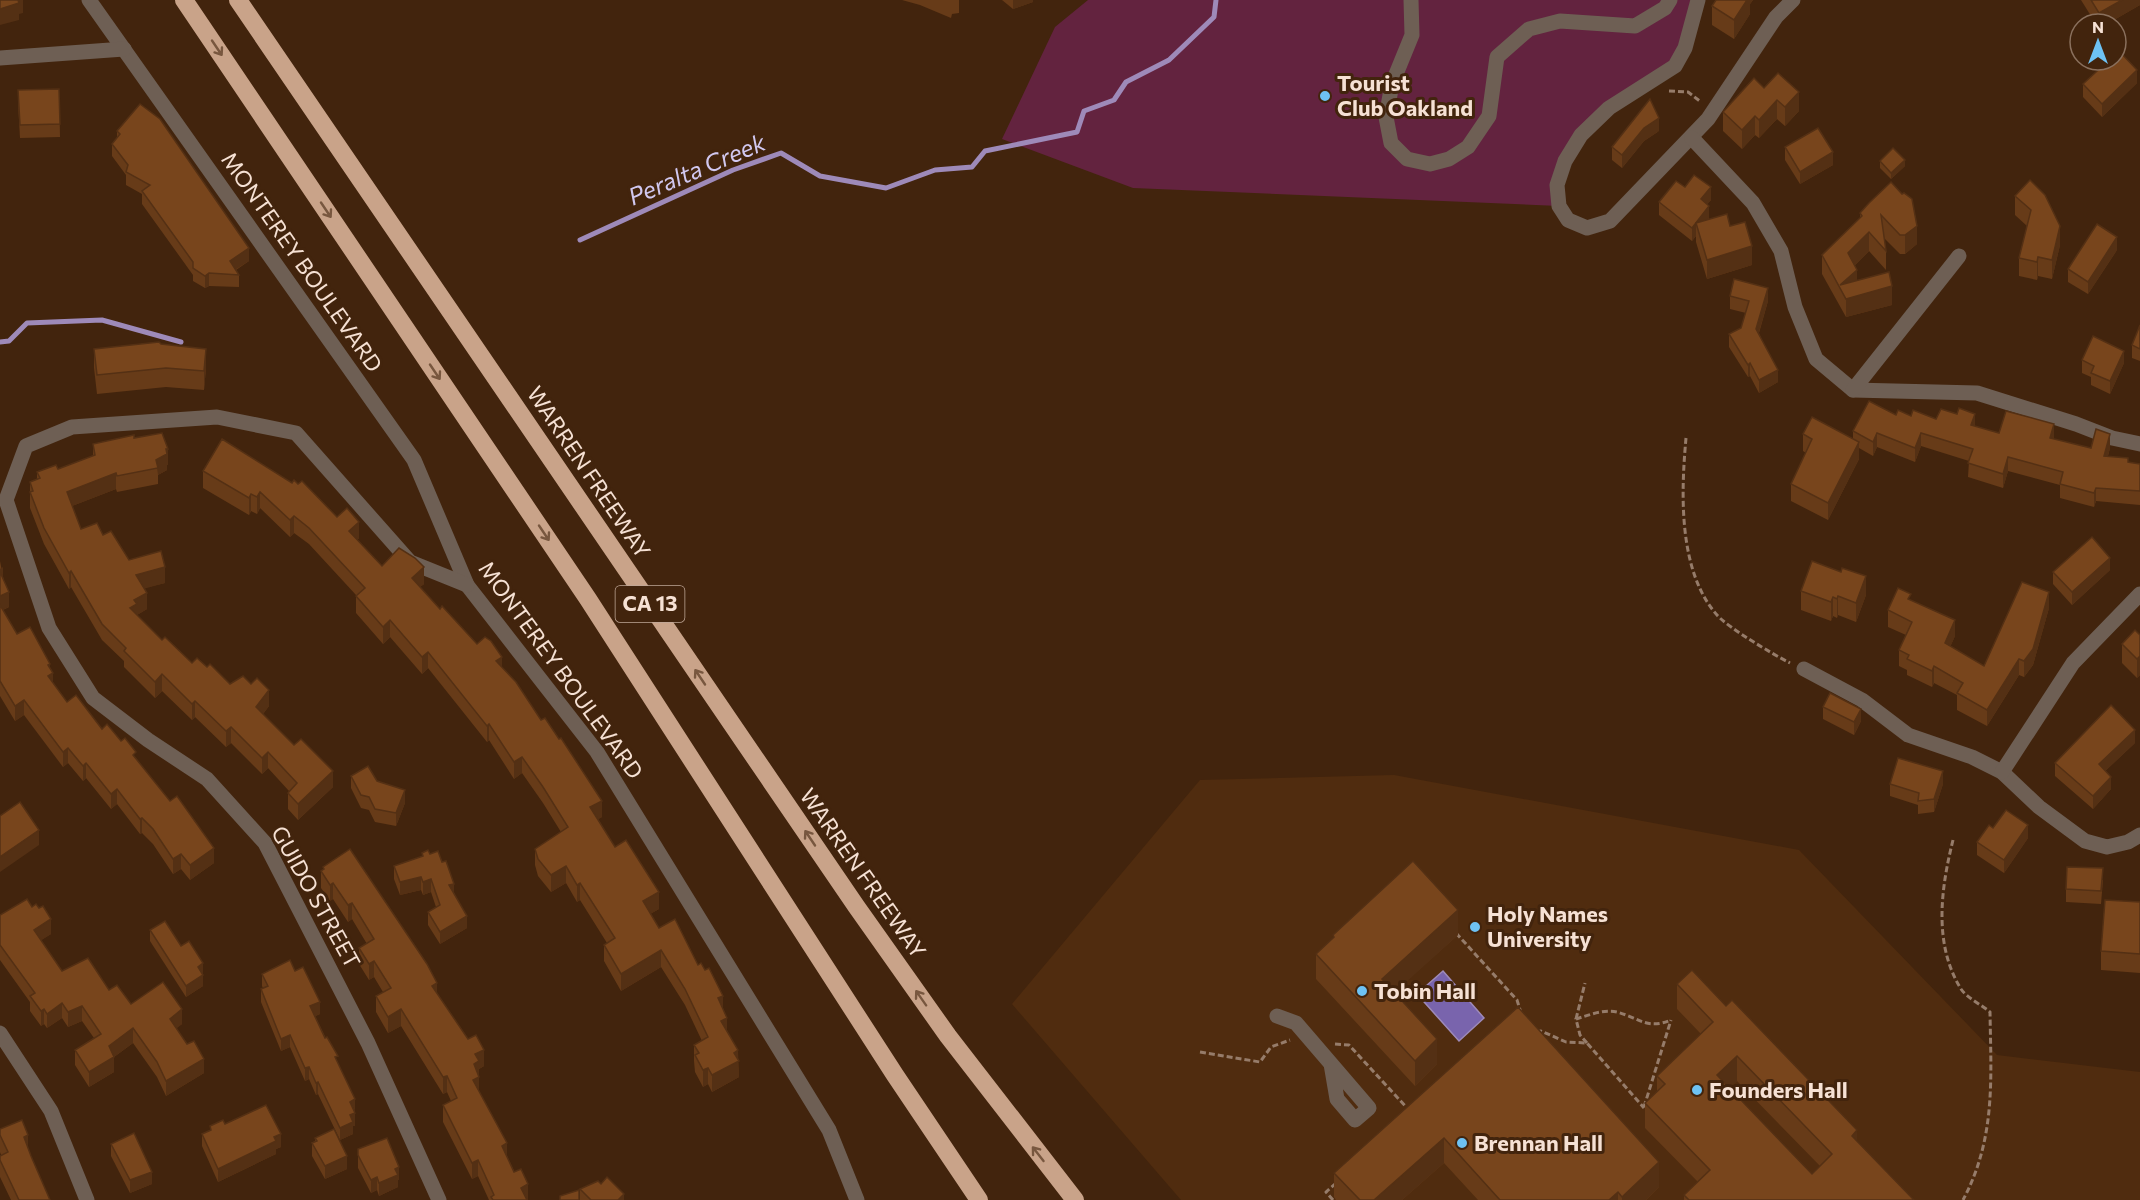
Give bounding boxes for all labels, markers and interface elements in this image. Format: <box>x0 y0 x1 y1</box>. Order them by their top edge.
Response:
north arrow <box>2068 12 2128 72</box>
text: N <box>2092 17 2104 36</box>
one-way arrow <box>211 40 223 56</box>
place label: Tourist Club Oakland <box>1337 69 1473 121</box>
marker: Tourist Club Oakland <box>1318 89 1332 103</box>
water label: Peralta Creek <box>623 126 770 211</box>
street label: MONTEREY BOULEVARD <box>216 147 389 377</box>
one-way arrow <box>320 201 332 218</box>
one-way arrow <box>429 363 441 380</box>
street label: WARREN FREEWAY <box>522 381 657 563</box>
one-way arrow <box>538 525 550 541</box>
street label: MONTEREY BOULEVARD <box>473 556 649 784</box>
road number: CA 13 <box>616 586 684 622</box>
one-way arrow <box>694 670 706 686</box>
street label: WARREN FREEWAY <box>795 783 932 963</box>
street label: GUIDO STREET <box>266 821 367 973</box>
one-way arrow <box>804 831 816 847</box>
place label: Holy Names University <box>1487 900 1608 952</box>
marker: Holy Names University <box>1468 920 1482 934</box>
place label: Tobin Hall <box>1374 977 1476 1004</box>
marker: Tobin Hall <box>1355 984 1369 998</box>
one-way arrow <box>915 991 927 1007</box>
place label: Founders Hall <box>1709 1076 1848 1103</box>
marker: Founders Hall <box>1690 1083 1704 1097</box>
place label: Brennan Hall <box>1474 1129 1603 1156</box>
marker: Brennan Hall <box>1455 1136 1469 1150</box>
one-way arrow <box>1032 1147 1045 1163</box>

